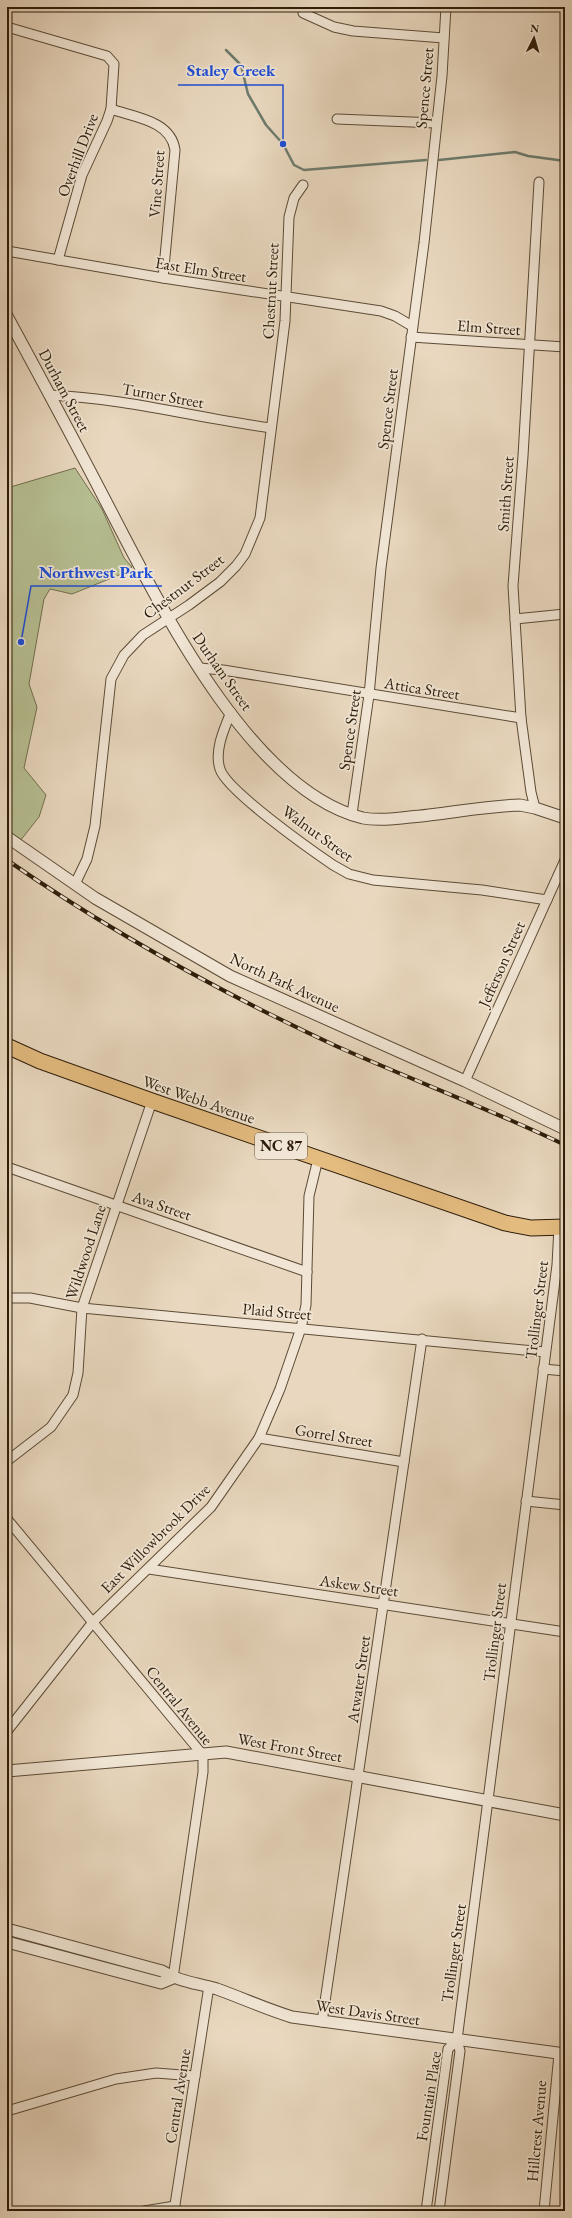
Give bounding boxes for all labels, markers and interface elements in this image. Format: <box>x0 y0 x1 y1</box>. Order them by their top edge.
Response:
north arrow <box>514 18 554 58</box>
text: N <box>530 21 540 35</box>
street label: Spence Street <box>410 47 438 129</box>
callout: Staley Creek <box>178 56 283 85</box>
text: Staley Creek <box>187 59 276 81</box>
street label: Overhill Drive <box>52 111 103 200</box>
street label: Vine Street <box>144 150 169 218</box>
street label: Chestnut Street <box>257 242 284 340</box>
street label: East Elm Street <box>154 252 248 287</box>
street label: Elm Street <box>456 315 521 340</box>
street label: Durham Street <box>34 345 95 435</box>
street label: Spence Street <box>372 367 403 451</box>
street label: Turner Street <box>120 378 206 413</box>
street label: Smith Street <box>492 456 519 532</box>
street label: Chestnut Street <box>139 549 228 624</box>
callout: Northwest Park <box>31 557 162 586</box>
text: Northwest Park <box>39 561 154 583</box>
street label: Durham Street <box>188 628 257 715</box>
street label: Attica Street <box>382 672 461 705</box>
street label: Spence Street <box>333 688 366 772</box>
street label: Walnut Street <box>278 800 358 866</box>
street label: Jefferson Street <box>472 918 530 1012</box>
street label: North Park Avenue <box>227 948 343 1017</box>
street label: West Webb Avenue <box>140 1070 258 1129</box>
road number: NC 87 <box>255 1133 307 1159</box>
street label: Ava Street <box>128 1185 194 1225</box>
street label: Wildwood Lane <box>60 1202 111 1302</box>
street label: Trollinger Street <box>520 1260 553 1361</box>
street label: Plaid Street <box>241 1298 312 1325</box>
street label: Gorrel Street <box>293 1419 374 1452</box>
street label: East Willowbrook Drive <box>96 1479 215 1598</box>
street label: Askew Street <box>317 1569 400 1601</box>
street label: Trollinger Street <box>478 1582 511 1683</box>
street label: Atwater Street <box>342 1634 375 1725</box>
street label: Central Avenue <box>141 1661 218 1749</box>
street label: West Front Street <box>236 1728 344 1767</box>
street label: Trollinger Street <box>436 1903 471 2004</box>
street label: West Davis Street <box>314 1995 422 2030</box>
street label: Central Avenue <box>160 2047 195 2145</box>
street label: Fountain Place <box>411 2050 446 2143</box>
street label: Hillcrest Avenue <box>522 2079 551 2183</box>

